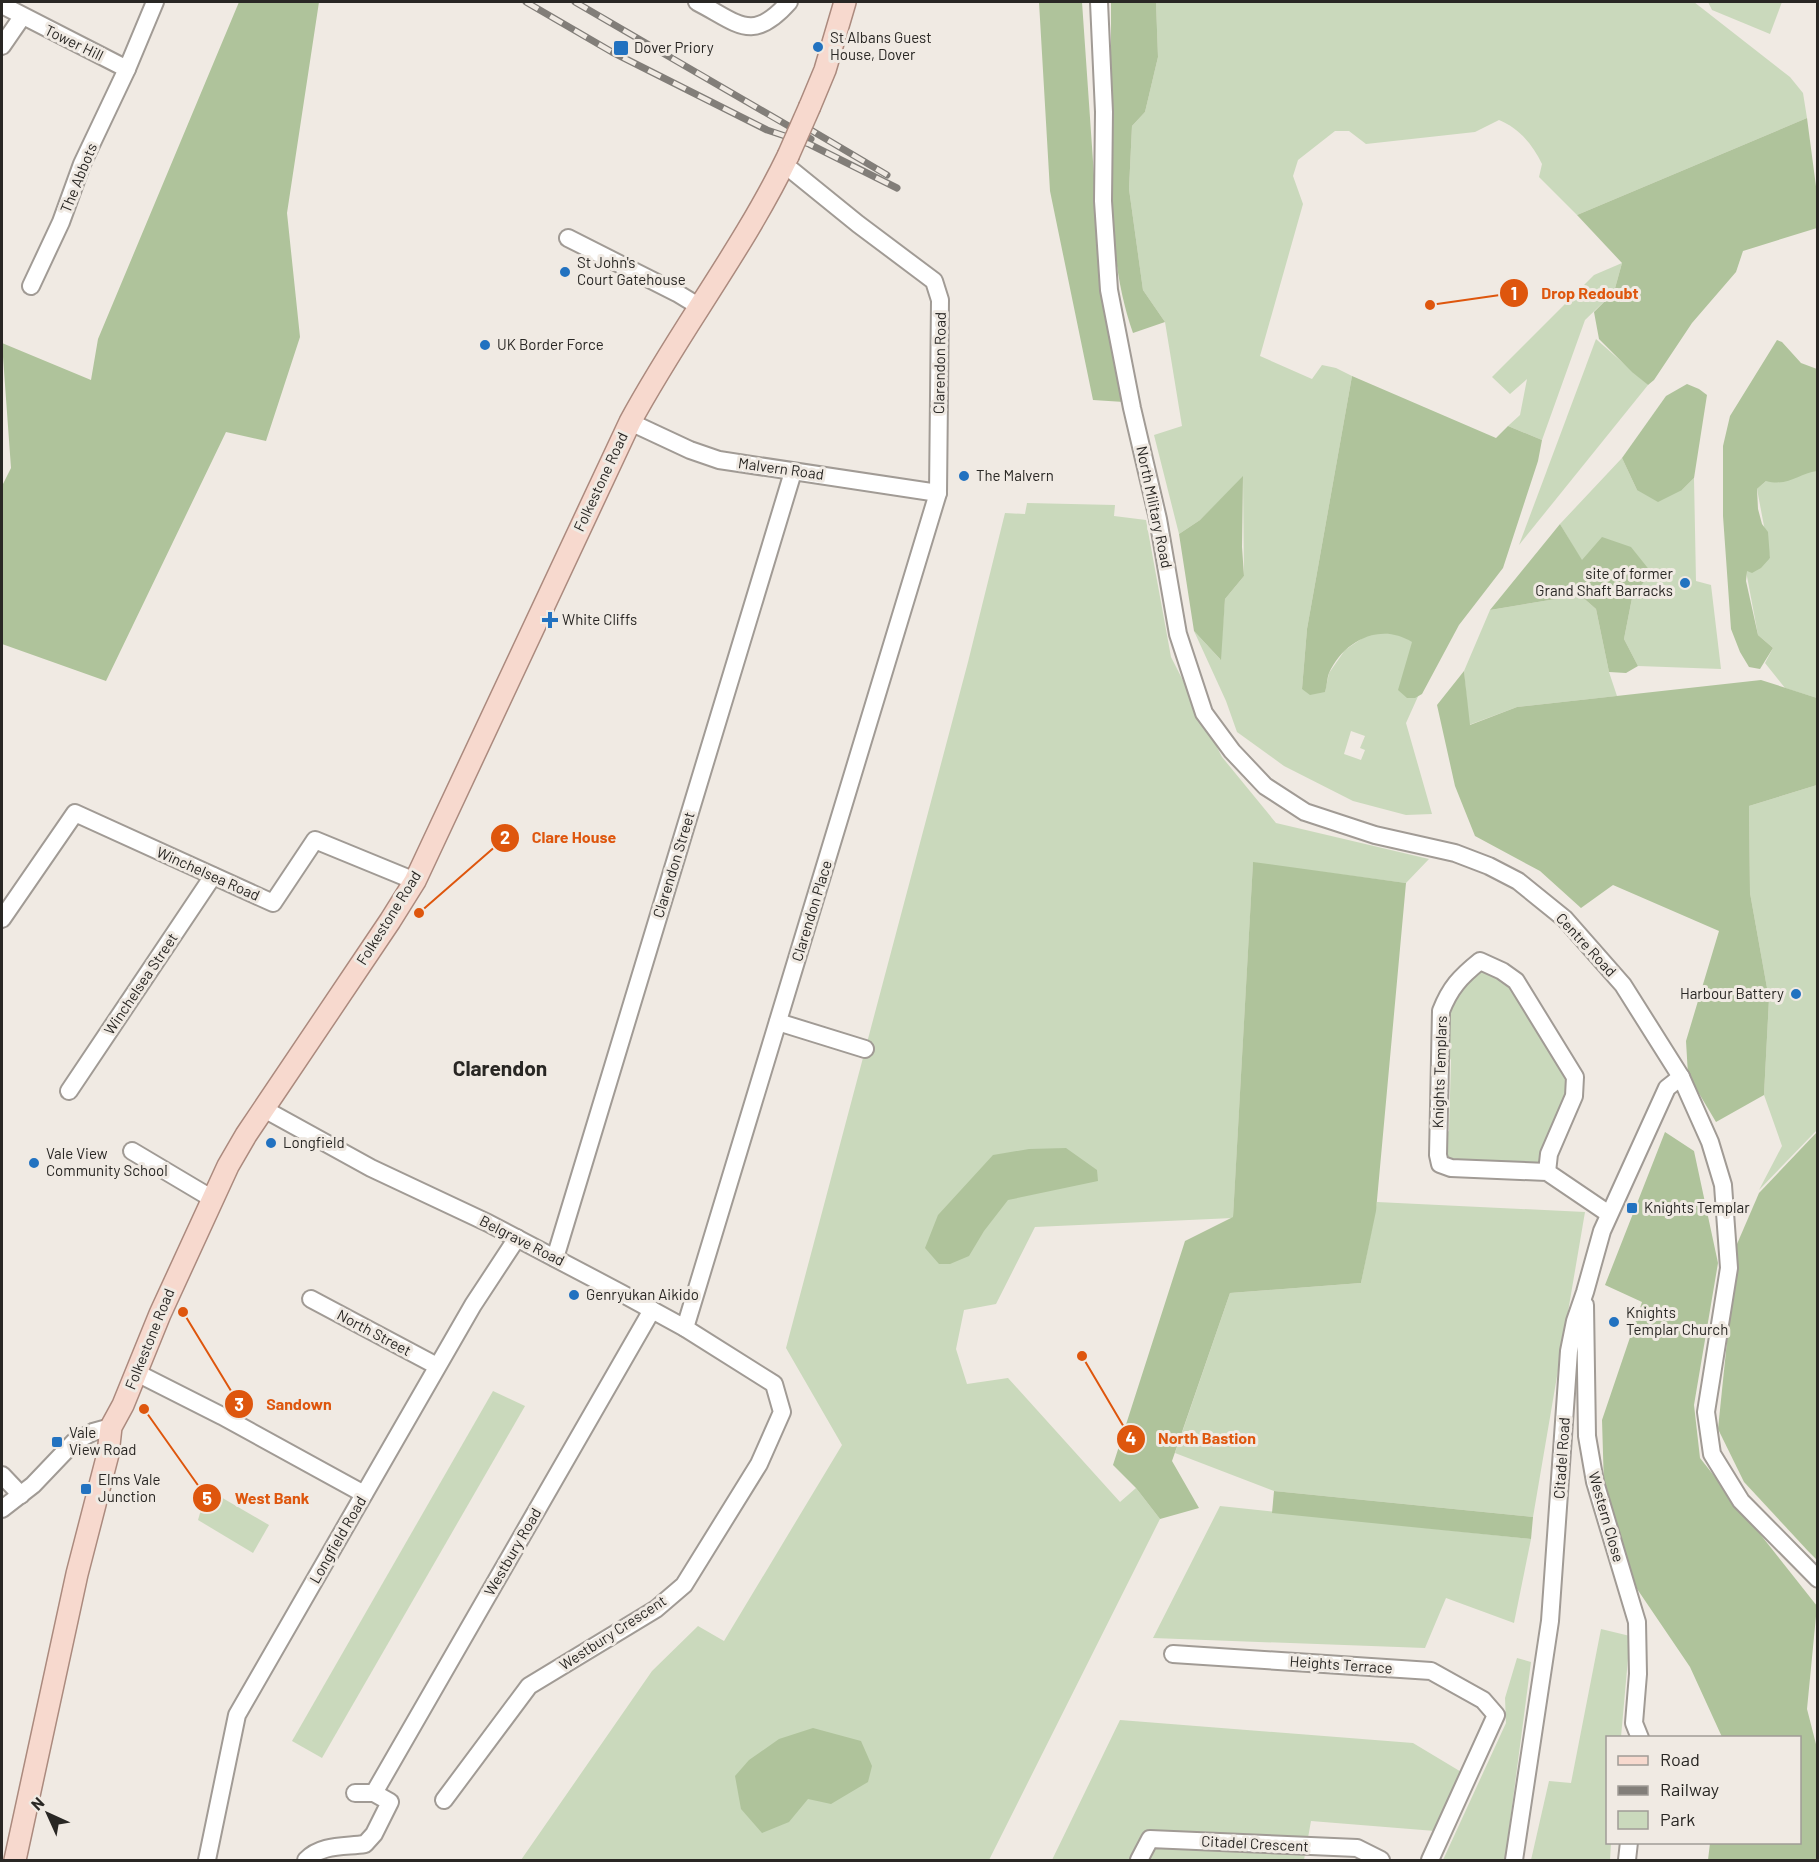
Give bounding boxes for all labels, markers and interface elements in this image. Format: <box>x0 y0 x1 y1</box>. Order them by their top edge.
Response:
street label: Tower Hill <box>42 20 107 64</box>
place label: St Albans Guest House, Dover <box>830 28 932 63</box>
place label: Dover Priory <box>634 38 714 56</box>
marker: Dover Priory <box>612 39 630 57</box>
marker: St Albans Guest House, Dover <box>811 40 825 54</box>
street label: The Abbots <box>56 140 100 215</box>
place label: St John's Court Gatehouse <box>577 253 686 288</box>
marker: St John's Court Gatehouse <box>558 265 572 279</box>
callout: Drop Redoubt <box>1499 276 1650 310</box>
text: 1 <box>1511 282 1517 304</box>
text: Drop Redoubt <box>1541 283 1639 302</box>
street label: Clarendon Road <box>929 312 949 414</box>
place label: UK Border Force <box>497 335 604 353</box>
marker: UK Border Force <box>478 338 492 352</box>
street label: Folkestone Road <box>569 429 631 534</box>
street label: North Military Road <box>1133 444 1177 570</box>
street label: Malvern Road <box>737 453 825 483</box>
place label: The Malvern <box>976 466 1054 484</box>
marker: The Malvern <box>957 469 971 483</box>
place label: site of former Grand Shaft Barracks <box>1535 564 1674 599</box>
marker: site of former Grand Shaft Barracks <box>1678 576 1692 590</box>
place label: White Cliffs <box>562 610 637 628</box>
marker: White Cliffs <box>543 613 557 627</box>
street label: Clarendon Street <box>648 809 698 920</box>
callout: Clare House <box>490 821 628 855</box>
text: 2 <box>500 826 510 848</box>
text: Clare House <box>532 827 616 846</box>
street label: Winchelsea Road <box>154 842 263 904</box>
street label: Clarendon Place <box>787 858 835 963</box>
street label: Folkestone Road <box>352 867 424 968</box>
street label: Centre Road <box>1553 909 1621 980</box>
street label: Winchelsea Street <box>99 929 181 1038</box>
place label: Harbour Battery <box>1680 984 1784 1002</box>
marker: Harbour Battery <box>1789 987 1803 1001</box>
street label: Knights Templars <box>1428 1015 1450 1129</box>
district label: Clarendon <box>453 1055 547 1080</box>
place label: Longfield <box>283 1133 345 1151</box>
marker: Longfield <box>264 1136 278 1150</box>
place label: Vale View Community School <box>46 1144 168 1179</box>
marker: Vale View Community School <box>27 1156 41 1170</box>
place label: Knights Templar <box>1644 1198 1750 1216</box>
marker: Knights Templar <box>1625 1201 1639 1215</box>
street label: Belgrave Road <box>477 1211 568 1269</box>
street label: Folkestone Road <box>121 1285 178 1392</box>
place label: Genryukan Aikido <box>586 1285 699 1303</box>
marker: Genryukan Aikido <box>567 1288 581 1302</box>
place label: Knights Templar Church <box>1626 1303 1728 1338</box>
street label: North Street <box>334 1305 415 1359</box>
marker: Knights Templar Church <box>1607 1315 1621 1329</box>
callout: Sandown <box>224 1387 344 1421</box>
text: 3 <box>234 1393 244 1415</box>
text: Sandown <box>266 1394 332 1413</box>
street label: Citadel Road <box>1549 1416 1573 1499</box>
callout: North Bastion <box>1116 1422 1268 1456</box>
place label: Vale View Road <box>69 1423 136 1458</box>
text: 4 <box>1126 1427 1137 1449</box>
text: North Bastion <box>1158 1428 1256 1447</box>
marker: Vale View Road <box>50 1435 64 1449</box>
street label: Western Close <box>1585 1469 1628 1564</box>
place label: Elms Vale Junction <box>98 1470 160 1505</box>
callout: West Bank <box>192 1481 321 1515</box>
marker: Elms Vale Junction <box>79 1482 93 1496</box>
text: 5 <box>202 1487 212 1509</box>
text: West Bank <box>235 1488 310 1507</box>
street label: Longfield Road <box>305 1493 369 1586</box>
street label: Westbury Road <box>480 1504 544 1599</box>
street label: Westbury Crescent <box>556 1591 669 1673</box>
street label: Heights Terrace <box>1289 1651 1393 1677</box>
legend <box>1606 1736 1801 1844</box>
text: Road <box>1660 1748 1700 1770</box>
text: Railway <box>1660 1778 1719 1800</box>
north arrow <box>18 1784 78 1844</box>
text: N <box>27 1793 48 1814</box>
text: Park <box>1660 1808 1695 1830</box>
street label: Citadel Crescent <box>1201 1831 1309 1855</box>

